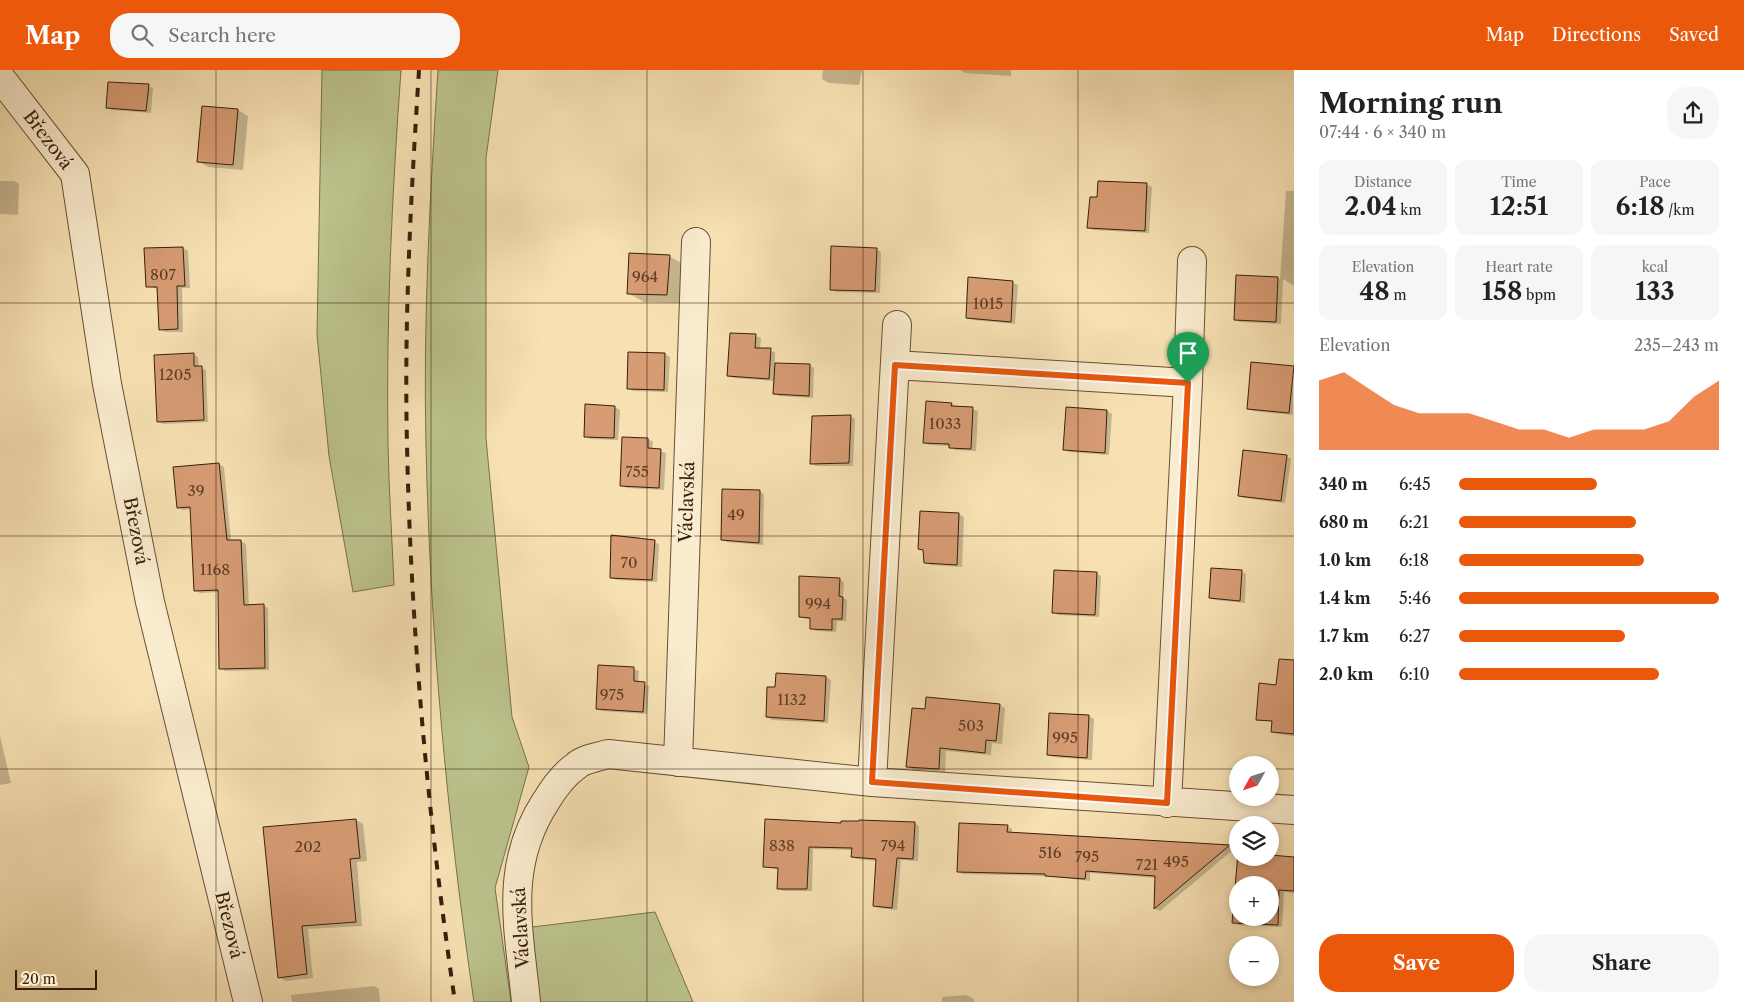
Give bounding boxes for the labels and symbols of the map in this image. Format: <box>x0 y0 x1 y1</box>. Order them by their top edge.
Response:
street label: Březová <box>19 106 78 174</box>
house number: 807 <box>150 265 176 284</box>
house number: 964 <box>632 267 658 286</box>
house number: 1015 <box>973 294 1003 313</box>
pin <box>1167 332 1209 383</box>
house number: 1205 <box>159 365 191 384</box>
house number: 1033 <box>929 414 961 433</box>
street label: Václavská <box>675 460 699 544</box>
house number: 755 <box>625 462 649 481</box>
house number: 39 <box>187 481 205 500</box>
street label: Březová <box>119 495 153 567</box>
house number: 49 <box>727 505 745 524</box>
house number: 70 <box>621 553 637 572</box>
house number: 1168 <box>200 560 230 579</box>
house number: 994 <box>805 594 831 613</box>
house number: 975 <box>600 685 624 704</box>
house number: 1132 <box>777 690 807 709</box>
house number: 503 <box>958 716 984 735</box>
house number: 995 <box>1052 728 1078 747</box>
north arrow <box>1229 756 1279 806</box>
house number: 838 <box>769 836 795 855</box>
house number: 794 <box>881 836 905 855</box>
house number: 202 <box>295 837 321 856</box>
house number: 516 <box>1038 843 1062 862</box>
house number: 795 <box>1075 847 1099 866</box>
house number: 495 <box>1163 852 1189 871</box>
house number: 721 <box>1136 855 1159 874</box>
street label: Václavská <box>508 886 534 970</box>
street label: Březová <box>210 889 248 961</box>
scale bar <box>15 967 98 990</box>

